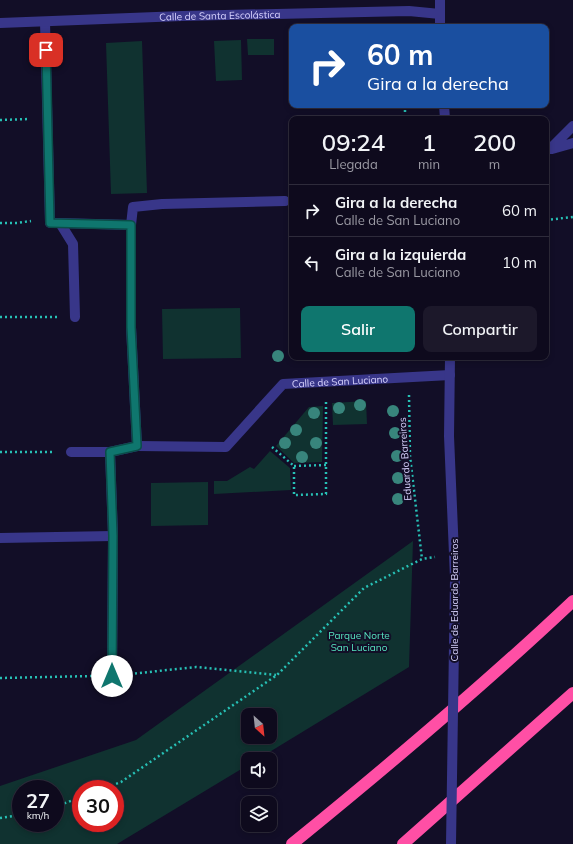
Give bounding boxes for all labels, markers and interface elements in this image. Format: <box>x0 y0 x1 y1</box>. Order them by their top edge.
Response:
street label: Calle de Santa Escolástica <box>159 7 281 23</box>
pin <box>29 33 63 67</box>
text: 60 m <box>367 37 433 72</box>
icon: arrive <box>35 39 57 61</box>
icon: right <box>301 40 353 92</box>
text: Gira a la derecha <box>367 72 509 95</box>
text: 09:24 <box>322 127 385 157</box>
text: 1 <box>422 127 436 157</box>
text: 200 <box>473 127 516 157</box>
text: Llegada <box>329 156 378 172</box>
text: min <box>418 156 440 172</box>
text: m <box>489 156 500 172</box>
text: Gira a la derecha <box>335 193 457 212</box>
icon: right <box>301 200 323 222</box>
text: 60 m <box>502 201 537 220</box>
text: Calle de San Luciano <box>335 212 460 228</box>
text: Gira a la izquierda <box>335 245 466 264</box>
icon: left <box>301 252 323 274</box>
text: 10 m <box>502 253 537 272</box>
text: Calle de San Luciano <box>335 264 460 280</box>
button: Salir <box>301 306 415 352</box>
button: Compartir <box>423 306 537 352</box>
street label: Calle de San Luciano <box>291 372 389 390</box>
street label: Eduardo Barreiros <box>396 417 414 501</box>
street label: Calle de Eduardo Barreiros <box>448 538 461 662</box>
park label: Parque Norte San Luciano <box>328 629 390 654</box>
position arrow <box>91 655 133 697</box>
north arrow <box>241 708 277 744</box>
map controls <box>241 708 277 832</box>
button: sound <box>241 752 277 788</box>
speed limit sign: 30 <box>72 780 124 832</box>
text: 27 <box>26 788 50 813</box>
button: layers <box>241 796 277 832</box>
text: km/h <box>27 809 49 822</box>

